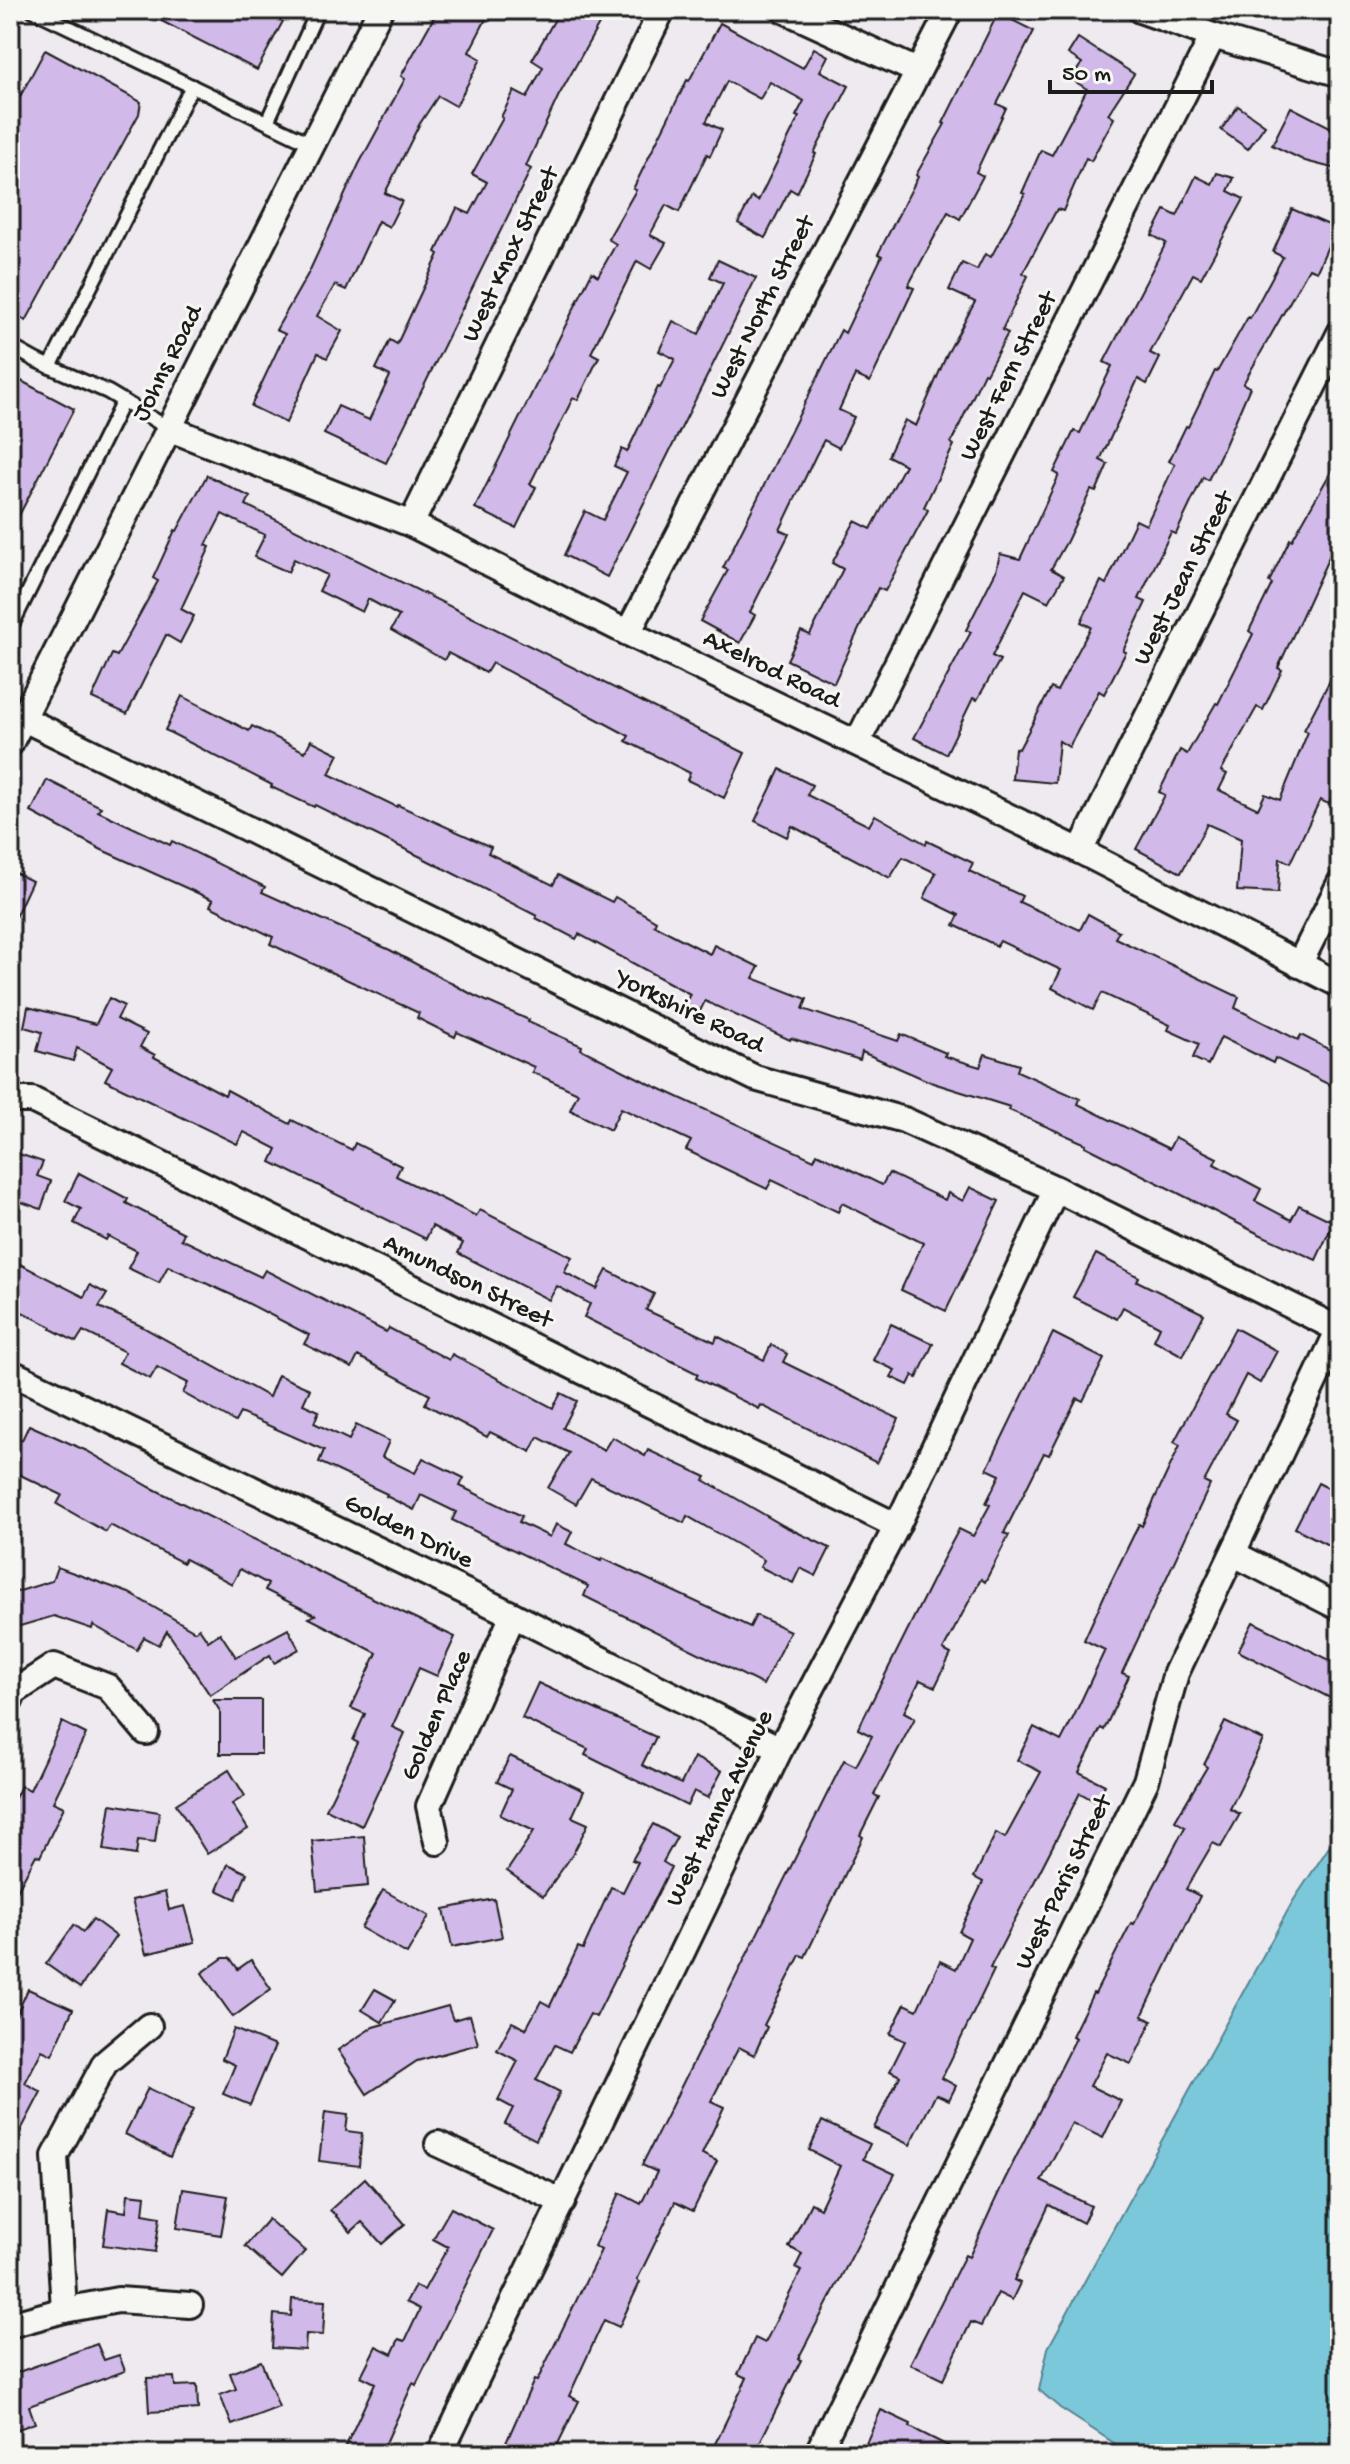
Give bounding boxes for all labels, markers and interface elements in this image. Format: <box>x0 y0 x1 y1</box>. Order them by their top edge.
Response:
scale bar <box>1050 44 1212 94</box>
text: 50 m <box>1062 61 1111 90</box>
street label: West Knox Street <box>456 160 569 348</box>
street label: West North Street <box>704 209 825 405</box>
street label: West Fern Street <box>954 285 1067 467</box>
street label: Johns Road <box>127 299 212 427</box>
street label: West Jean Street <box>1128 485 1243 671</box>
street label: Axelrod Road <box>697 624 846 718</box>
street label: Yorkshire Road <box>608 963 770 1063</box>
street label: Amundson Street <box>377 1229 559 1338</box>
street label: Golden Drive <box>339 1488 478 1578</box>
street label: Golden Place <box>395 1645 481 1786</box>
street label: West Hanna Avenue <box>660 1705 782 1912</box>
street label: West Paris Street <box>1009 1788 1122 1975</box>

